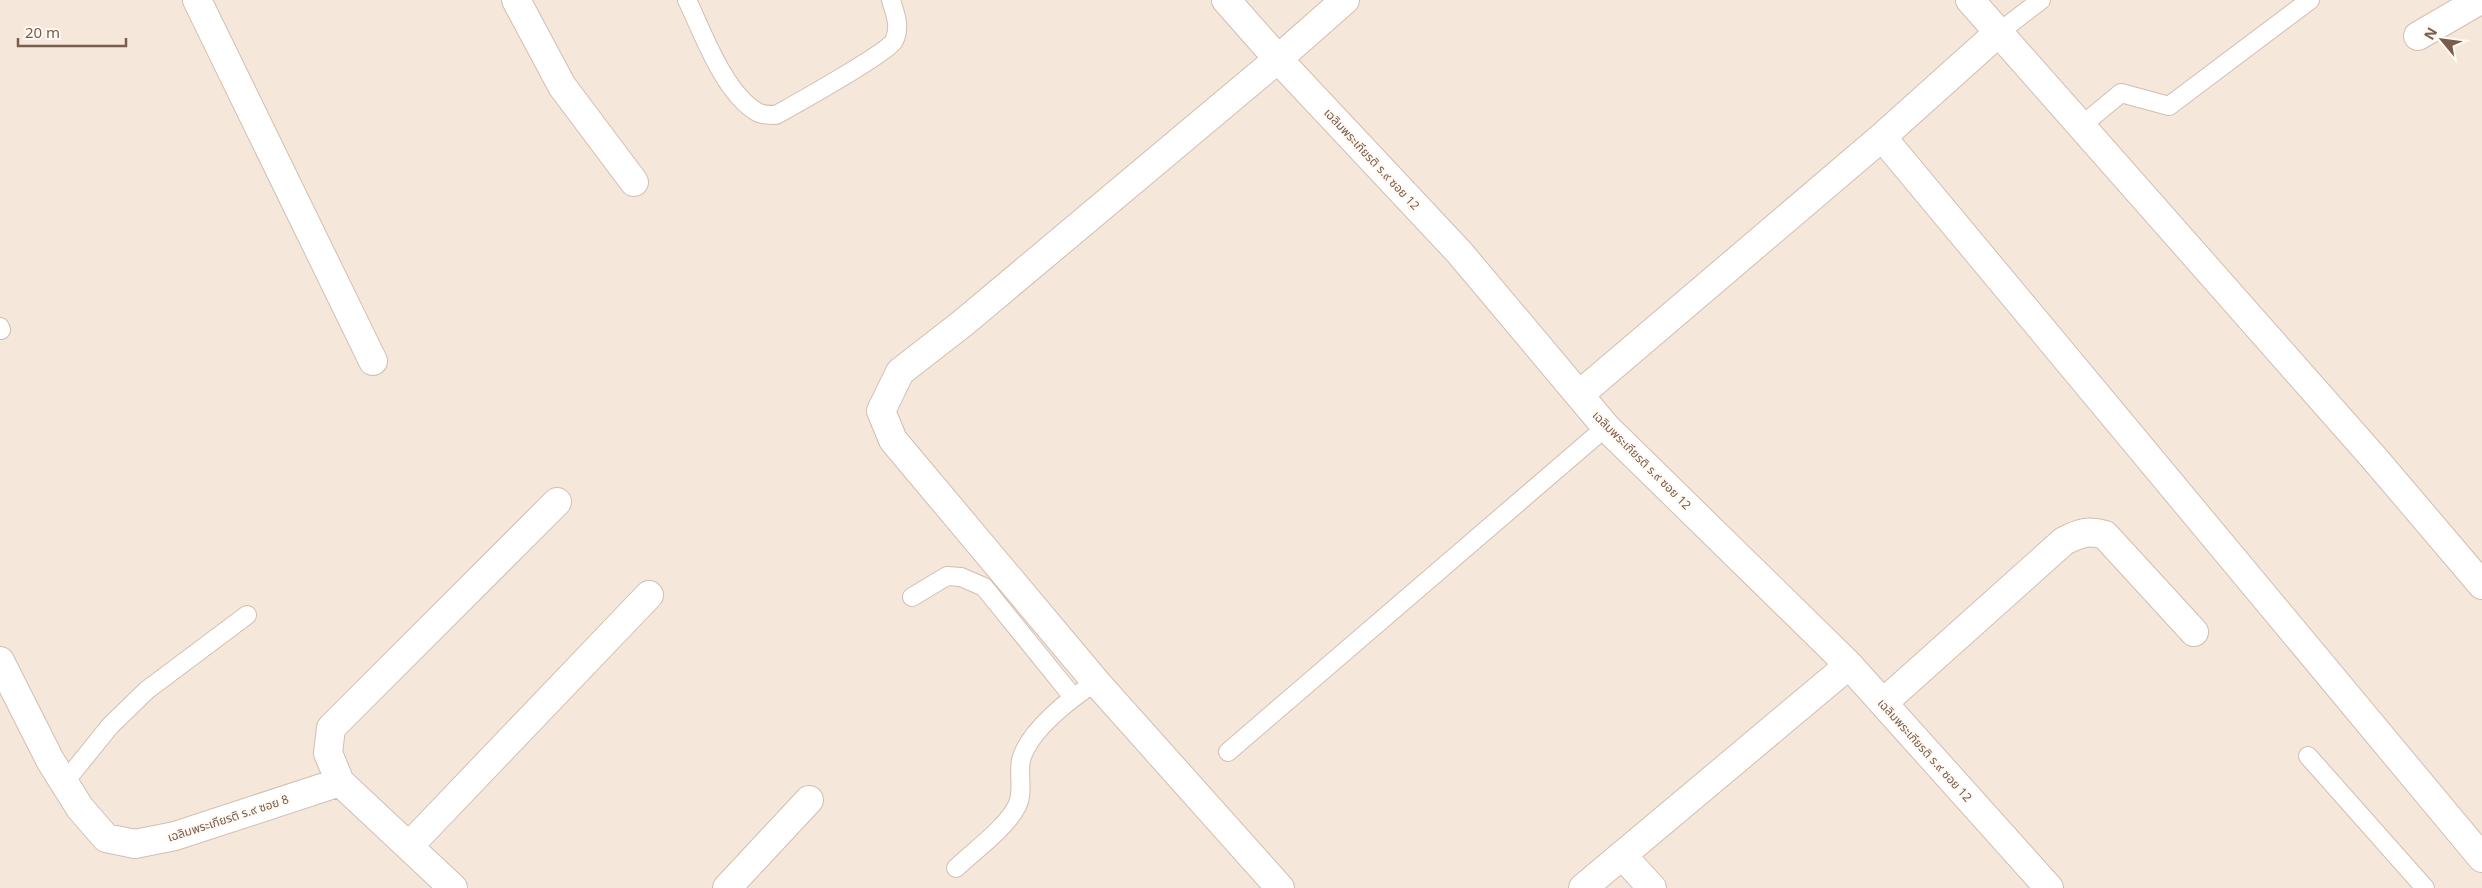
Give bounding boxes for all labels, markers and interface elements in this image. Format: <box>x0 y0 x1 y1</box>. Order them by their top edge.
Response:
scale bar <box>18 15 125 47</box>
north arrow <box>2417 15 2467 65</box>
text: 20 m <box>25 22 60 42</box>
text: N <box>2419 24 2441 43</box>
street label: เฉลิมพระเกียรติ ร.๙ ซอย 12 <box>1320 104 1424 214</box>
street label: เฉลิมพระเกียรติ ร.๙ ซอย 12 <box>1589 407 1695 513</box>
street label: เฉลิมพระเกียรติ ร.๙ ซอย 12 <box>1874 695 1976 805</box>
street label: เฉลิมพระเกียรติ ร.๙ ซอย 8 <box>165 790 291 846</box>

